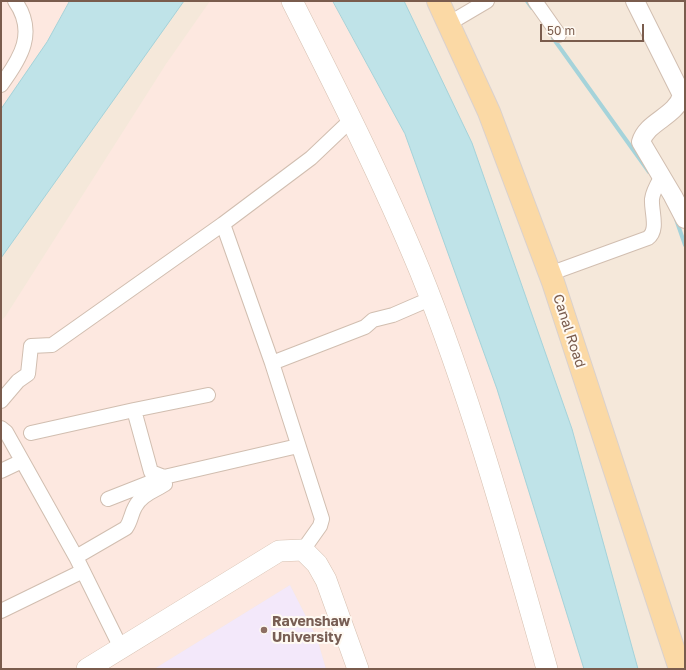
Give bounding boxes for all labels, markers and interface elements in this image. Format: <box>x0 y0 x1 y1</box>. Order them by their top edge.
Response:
scale bar <box>542 16 646 42</box>
text: 50 m <box>547 23 575 38</box>
street label: Canal Road <box>549 292 589 370</box>
place label: Ravenshaw University <box>272 614 350 646</box>
marker: Ravenshaw University <box>259 625 269 635</box>

